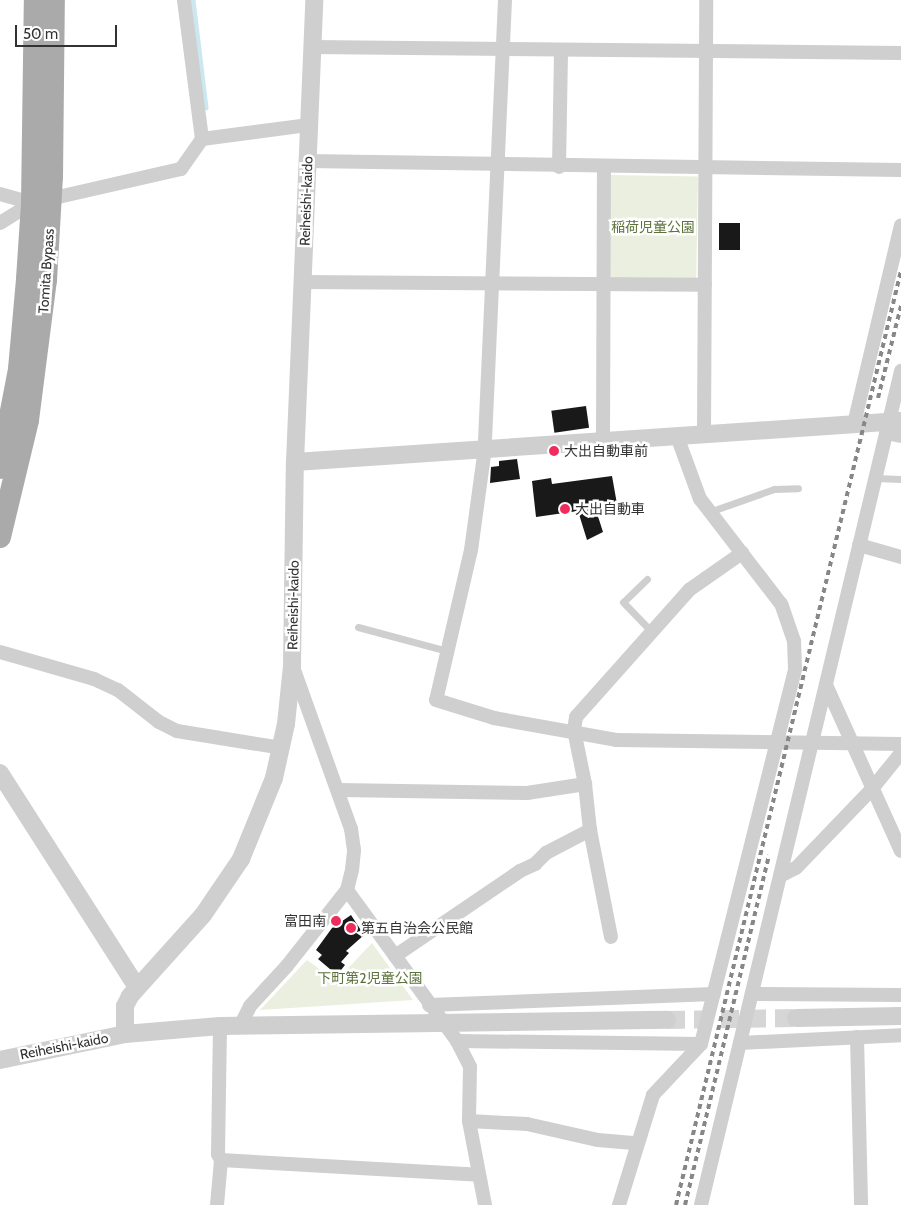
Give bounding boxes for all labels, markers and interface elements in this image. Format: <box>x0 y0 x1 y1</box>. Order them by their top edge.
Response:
scale bar <box>18 15 120 47</box>
text: 50 m <box>23 25 58 43</box>
street label: Reiheishi-kaido <box>296 156 316 246</box>
park label: 稲荷児童公園 <box>611 219 695 235</box>
street label: Tomita Bypass <box>35 228 57 314</box>
place label: 大出自動車前 <box>564 443 648 459</box>
marker: 大出自動車前 <box>548 445 560 457</box>
place label: 大出自動車 <box>575 501 645 517</box>
marker: 大出自動車 <box>559 503 571 515</box>
street label: Reiheishi-kaido <box>284 560 302 650</box>
place label: 富田南 <box>284 913 326 929</box>
marker: 富田南 <box>330 915 342 927</box>
place label: 第五自治会公民館 <box>361 920 473 936</box>
marker: 第五自治会公民館 <box>345 922 357 934</box>
park label: 下町第2児童公園 <box>317 970 423 986</box>
street label: Reiheishi-kaido <box>18 1029 110 1063</box>

